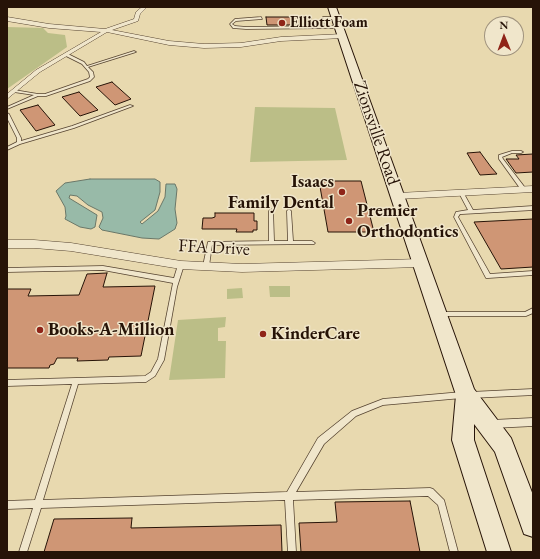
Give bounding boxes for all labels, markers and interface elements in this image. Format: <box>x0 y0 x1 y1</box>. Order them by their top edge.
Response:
place label: Elliott Foam <box>290 14 368 32</box>
north arrow <box>484 16 524 56</box>
marker: Elliott Foam <box>277 18 287 28</box>
text: N <box>499 18 508 32</box>
street label: Zionsville Road <box>348 78 404 188</box>
place label: Isaacs Family Dental <box>228 171 334 214</box>
marker: Isaacs Family Dental <box>337 187 347 197</box>
place label: Premier Orthodontics <box>357 200 459 242</box>
marker: Premier Orthodontics <box>344 216 354 226</box>
street label: FFA Drive <box>178 235 250 261</box>
place label: Books-A-Million <box>48 319 174 341</box>
place label: KinderCare <box>271 323 360 345</box>
marker: Books-A-Million <box>35 325 45 335</box>
marker: KinderCare <box>258 329 268 339</box>

